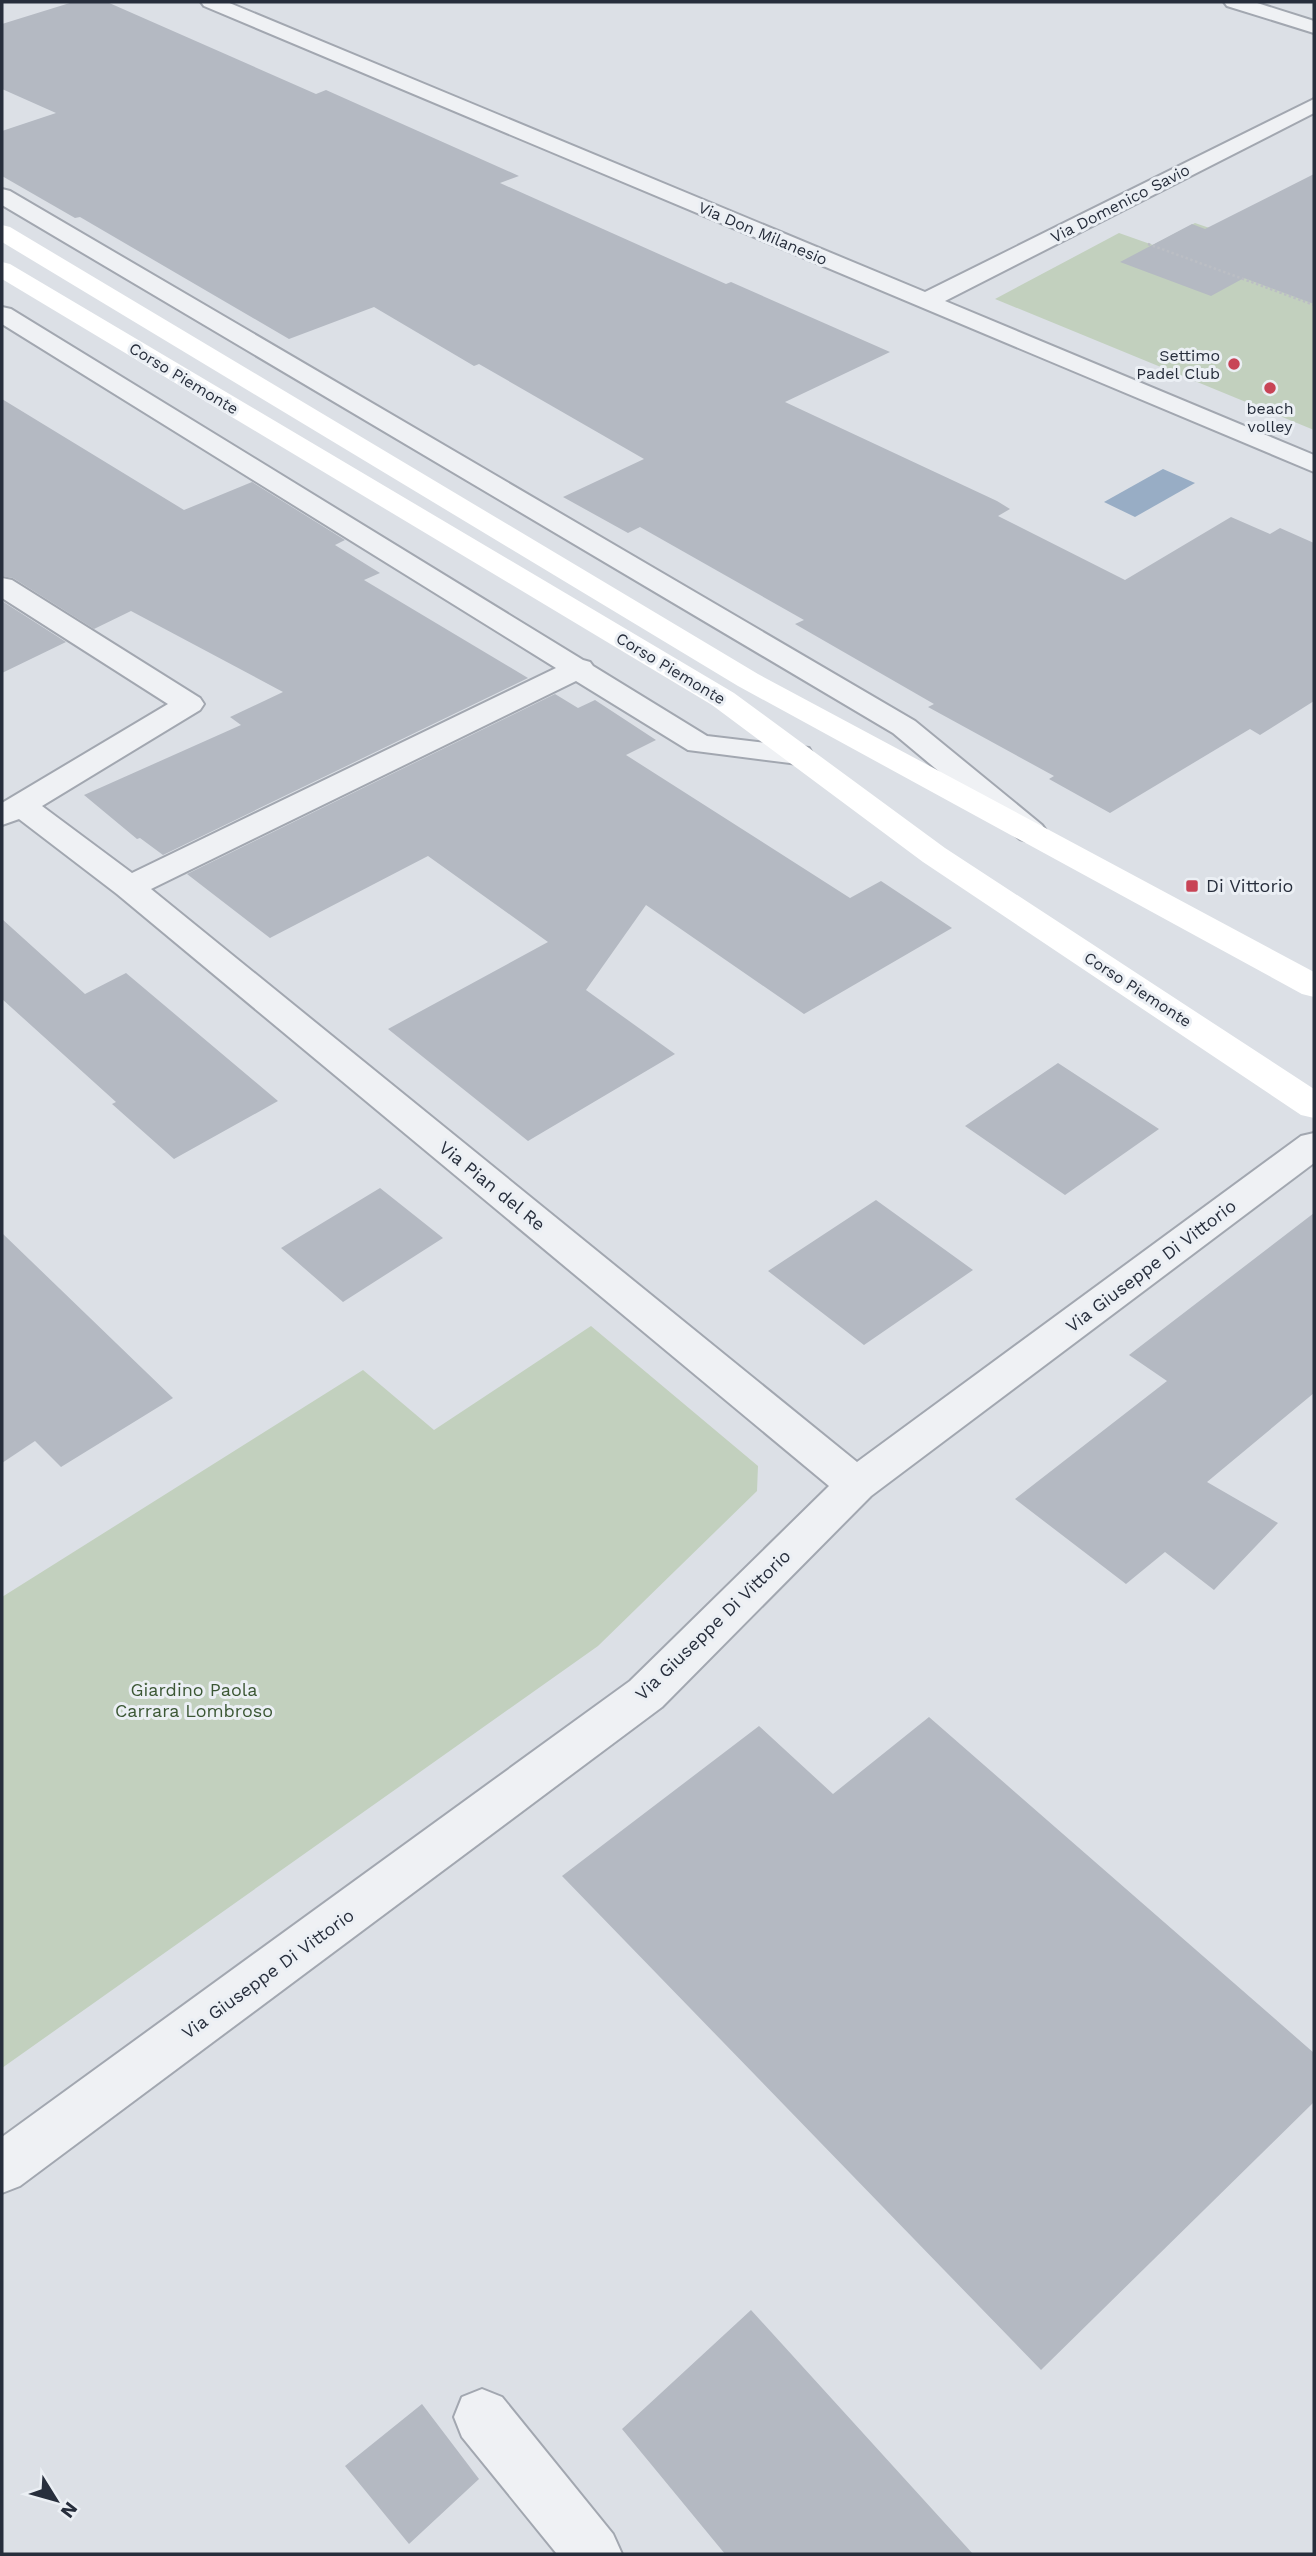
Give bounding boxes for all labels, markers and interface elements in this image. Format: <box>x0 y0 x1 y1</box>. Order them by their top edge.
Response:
street label: Via Domenico Savio <box>1047 160 1193 247</box>
street label: Via Don Milanesio <box>695 198 830 269</box>
street label: Corso Piemonte <box>126 338 242 419</box>
place label: Settimo Padel Club <box>1136 346 1220 383</box>
marker: Settimo Padel Club <box>1226 356 1242 372</box>
marker: beach volley <box>1262 380 1278 396</box>
place label: beach volley <box>1246 399 1294 436</box>
street label: Corso Piemonte <box>613 628 729 709</box>
place label: Di Vittorio <box>1206 875 1293 896</box>
marker: Di Vittorio <box>1184 878 1200 894</box>
street label: Corso Piemonte <box>1081 948 1195 1031</box>
street label: Via Pian del Re <box>435 1136 550 1235</box>
street label: Via Giuseppe Di Vittorio <box>1061 1195 1240 1336</box>
street label: Via Giuseppe Di Vittorio <box>631 1545 795 1704</box>
park label: Giardino Paola Carrara Lombroso <box>115 1679 273 1721</box>
street label: Via Giuseppe Di Vittorio <box>178 1904 358 2043</box>
north arrow <box>21 2465 91 2535</box>
text: N <box>56 2497 83 2522</box>

